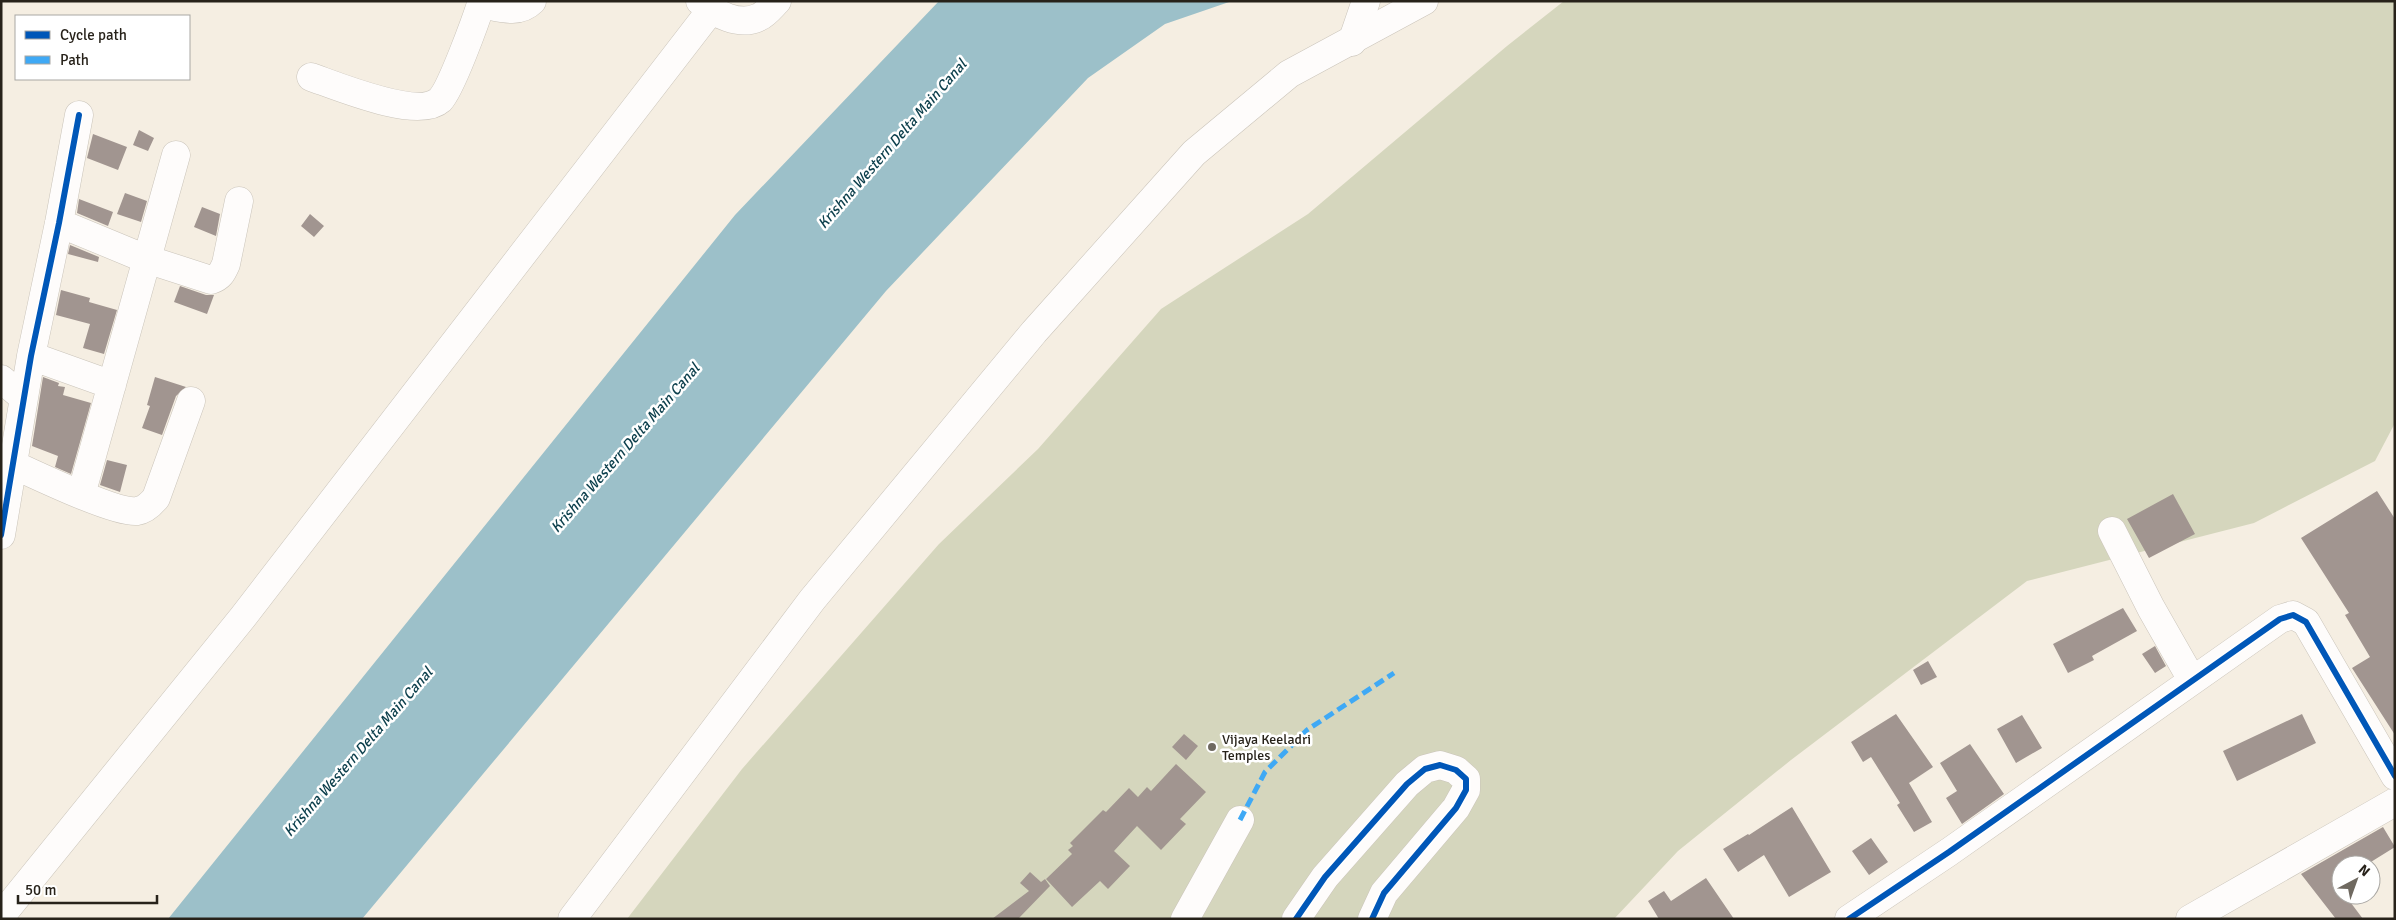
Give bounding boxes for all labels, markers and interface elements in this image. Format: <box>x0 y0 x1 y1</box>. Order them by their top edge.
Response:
legend <box>15 15 190 80</box>
text: Cycle path <box>60 26 127 44</box>
text: Path <box>60 51 89 69</box>
water label: Krishna Western Delta Main Canal <box>814 55 971 232</box>
water label: Krishna Western Delta Main Canal <box>547 359 704 536</box>
water label: Krishna Western Delta Main Canal <box>280 663 437 840</box>
place label: Vijaya Keeladri Temples <box>1222 731 1311 764</box>
marker: Vijaya Keeladri Temples <box>1206 741 1218 753</box>
north arrow <box>2331 855 2381 905</box>
text: N <box>2355 861 2373 880</box>
scale bar <box>18 872 156 904</box>
text: 50 m <box>25 881 56 899</box>

